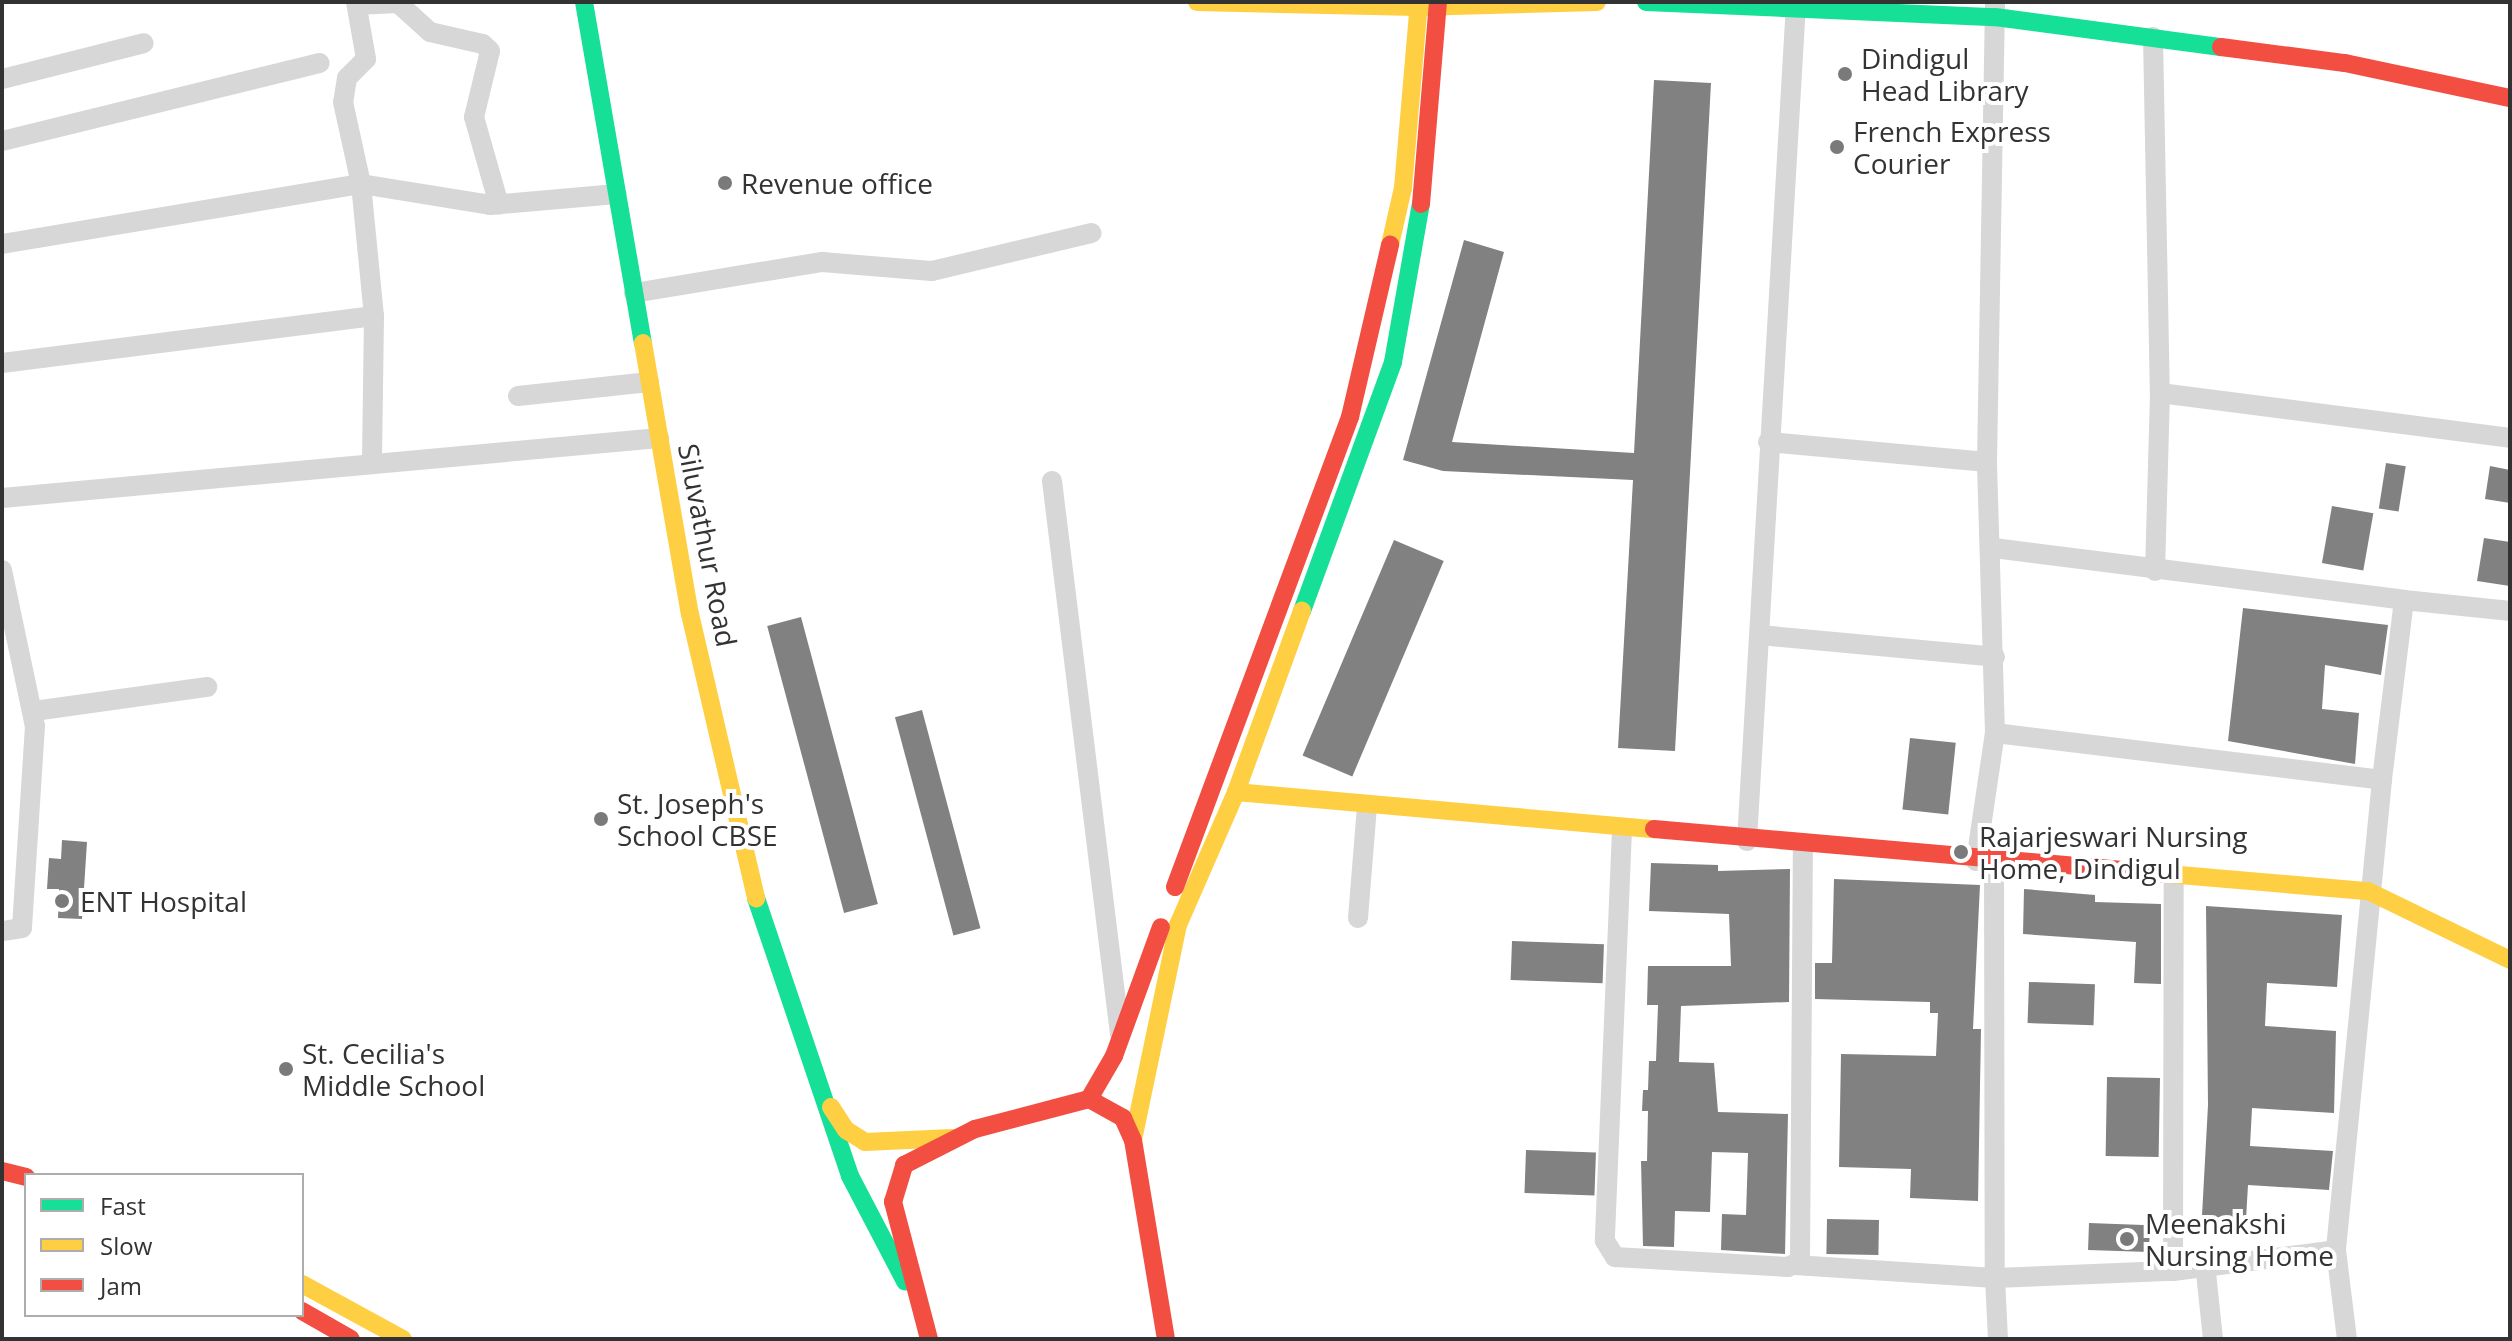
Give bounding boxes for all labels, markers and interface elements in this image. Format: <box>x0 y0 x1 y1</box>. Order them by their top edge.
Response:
place label: Dindigul Head Library <box>1861 41 2029 107</box>
marker: Dindigul Head Library <box>1836 65 1854 83</box>
place label: French Express Courier <box>1853 114 2051 180</box>
marker: French Express Courier <box>1828 138 1846 156</box>
place label: Revenue office <box>741 166 933 200</box>
marker: Revenue office <box>716 174 734 192</box>
street label: Siluvathur Road <box>672 441 744 649</box>
place label: St. Joseph's School CBSE <box>617 786 778 852</box>
marker: St. Joseph's School CBSE <box>592 810 610 828</box>
place label: Rajarjeswari Nursing Home, Dindigul <box>1979 819 2248 885</box>
marker: Rajarjeswari Nursing Home, Dindigul <box>1950 841 1972 863</box>
place label: ENT Hospital <box>80 884 247 918</box>
marker: ENT Hospital <box>51 890 73 912</box>
place label: St. Cecilia's Middle School <box>302 1036 485 1102</box>
marker: St. Cecilia's Middle School <box>277 1060 295 1078</box>
legend <box>24 1173 304 1317</box>
text: Fast <box>100 1189 146 1222</box>
place label: Meenakshi Nursing Home <box>2145 1206 2334 1272</box>
marker: Meenakshi Nursing Home <box>2116 1228 2138 1250</box>
text: Slow <box>100 1229 152 1262</box>
text: Jam <box>100 1269 142 1302</box>

